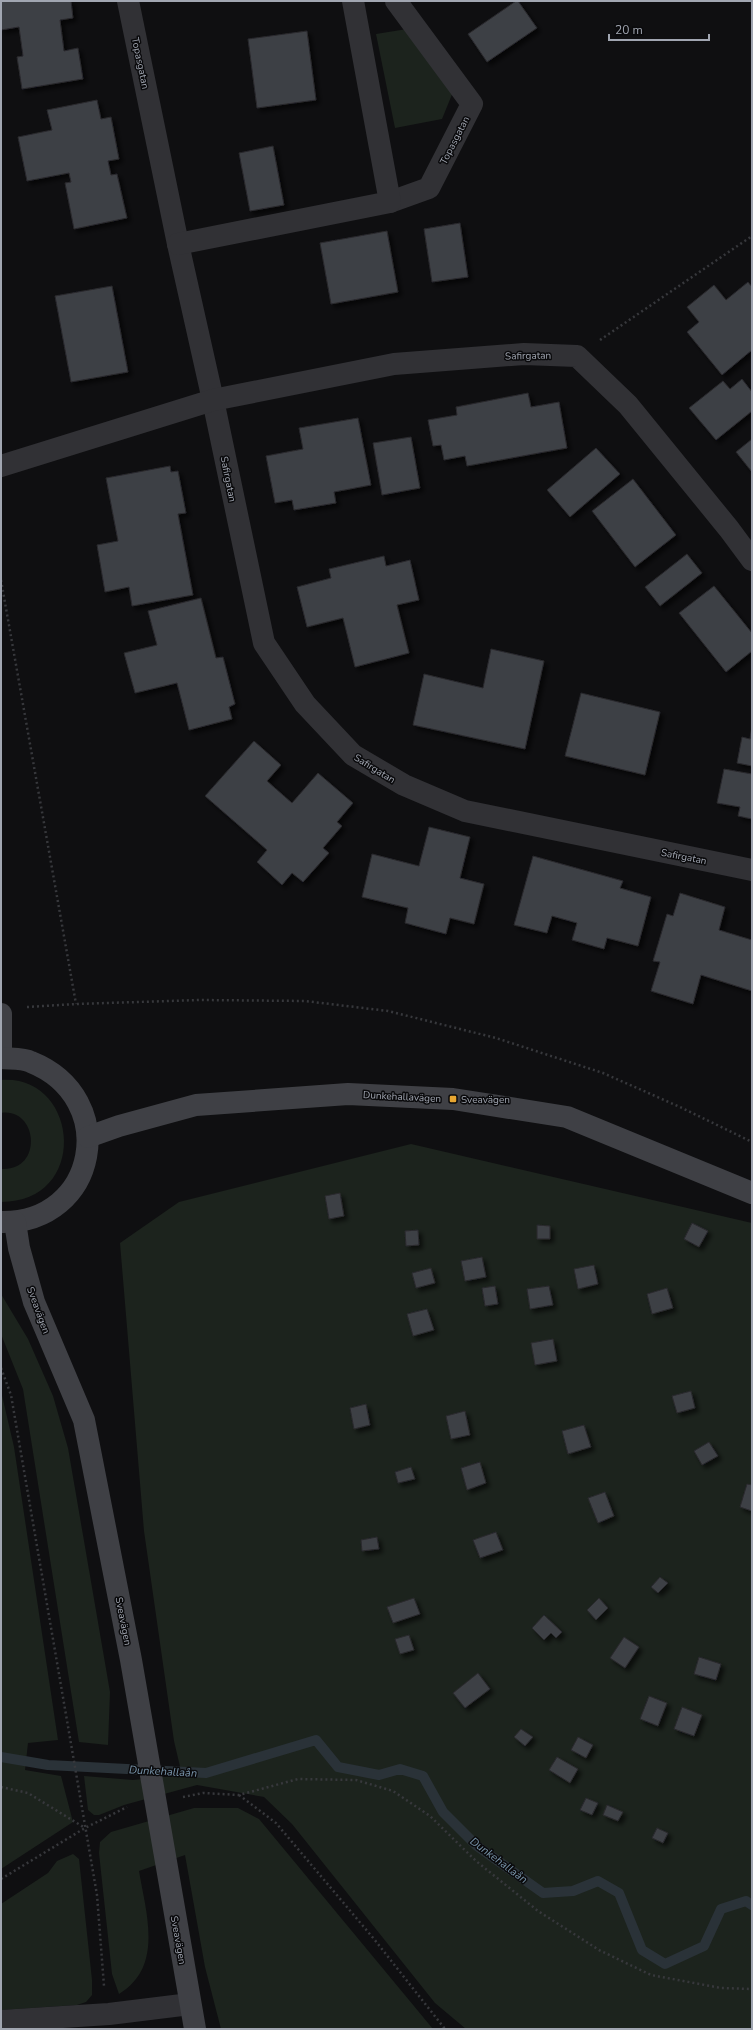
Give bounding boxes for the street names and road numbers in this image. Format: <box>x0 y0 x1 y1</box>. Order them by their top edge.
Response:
street label: Topasgatan <box>128 36 152 90</box>
street label: Topasgatan <box>437 114 473 167</box>
street label: Safirgatan <box>505 349 551 363</box>
street label: Safirgatan <box>217 455 239 503</box>
street label: Safirgatan <box>351 751 398 787</box>
street label: Safirgatan <box>660 846 708 868</box>
street label: Dunkehallavägen <box>363 1088 441 1106</box>
street label: Sveavägen <box>23 1285 53 1336</box>
street label: Sveavägen <box>111 1596 135 1647</box>
street label: Sveavägen <box>167 1915 189 1965</box>

